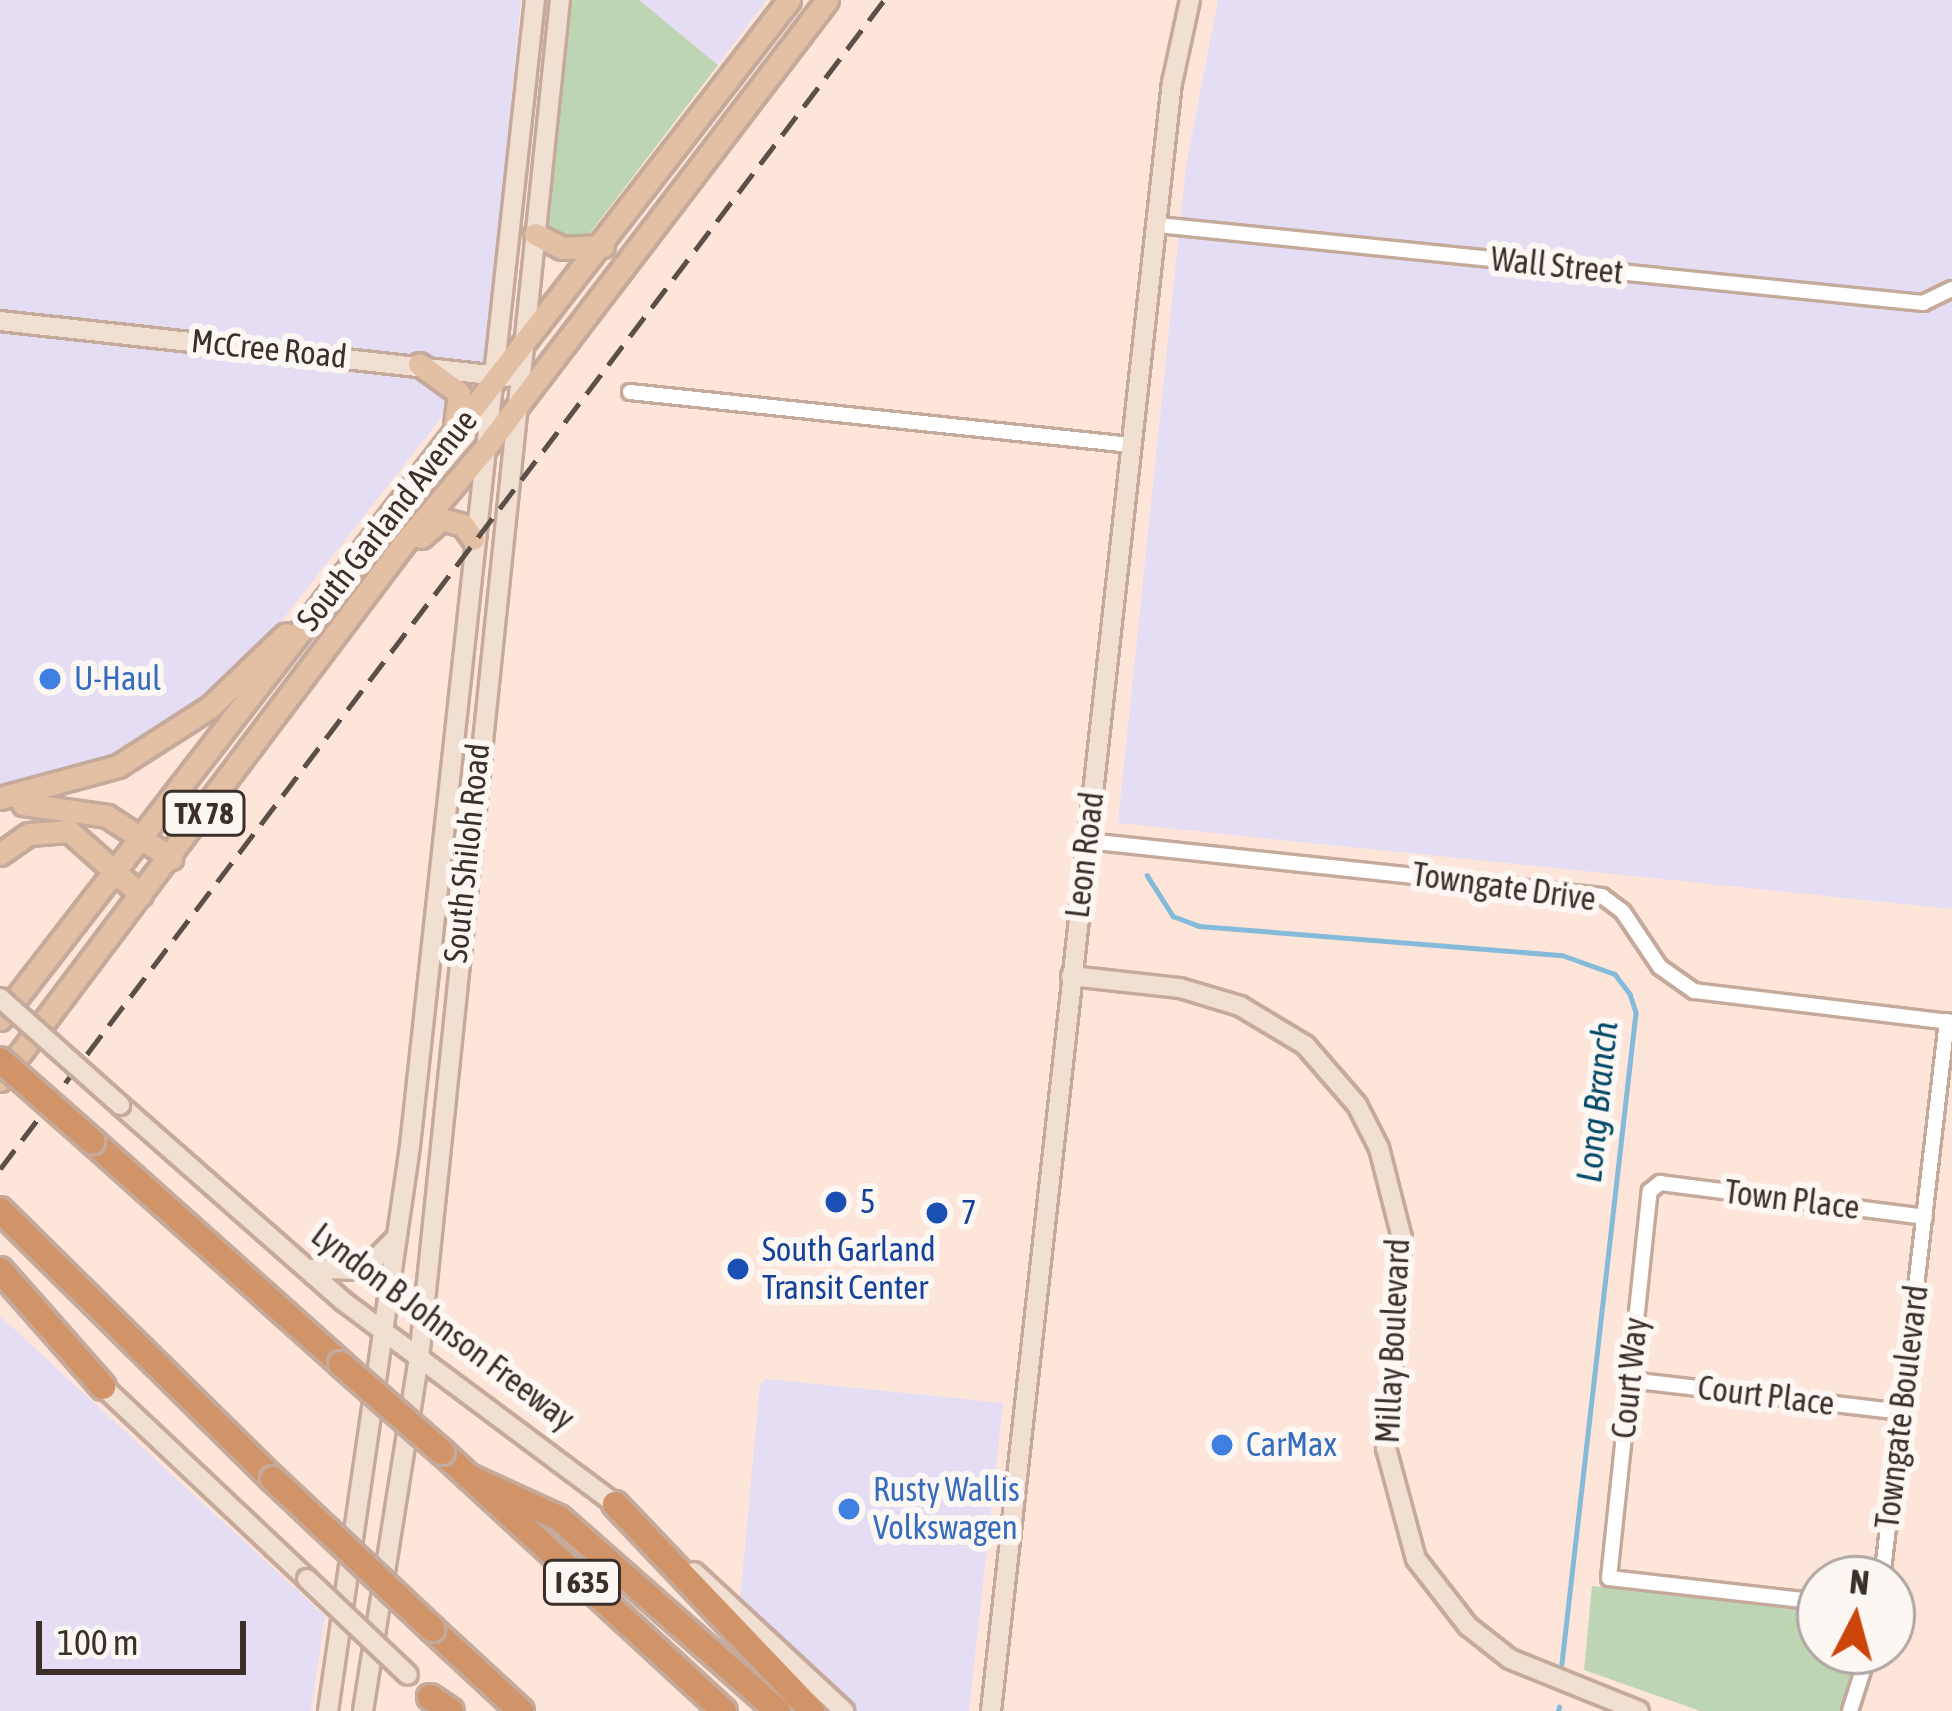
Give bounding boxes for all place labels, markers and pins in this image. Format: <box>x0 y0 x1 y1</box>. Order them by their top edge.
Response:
place label: U-Haul <box>74 659 161 699</box>
marker: U-Haul <box>37 666 63 692</box>
place label: 5 <box>860 1182 876 1222</box>
marker: 5 <box>823 1189 849 1215</box>
place label: 7 <box>961 1193 977 1233</box>
marker: 7 <box>924 1200 950 1226</box>
place label: South Garland Transit Center <box>762 1230 936 1308</box>
marker: South Garland Transit Center <box>725 1256 751 1282</box>
place label: CarMax <box>1246 1425 1337 1465</box>
marker: CarMax <box>1209 1432 1235 1458</box>
place label: Rusty Wallis Volkswagen <box>873 1470 1020 1548</box>
marker: Rusty Wallis Volkswagen <box>836 1496 862 1522</box>

